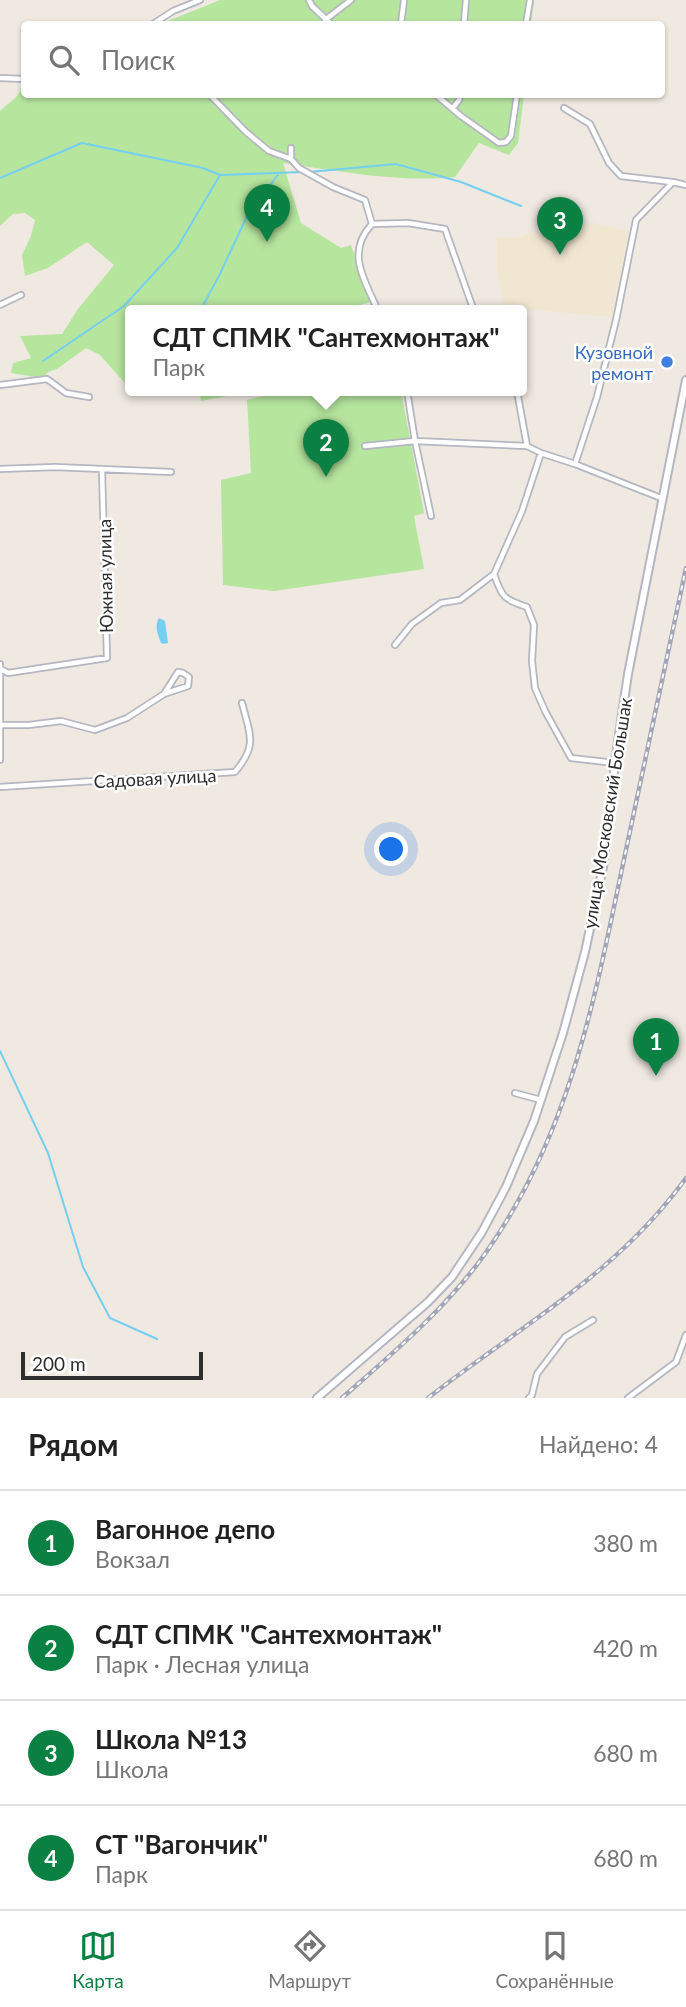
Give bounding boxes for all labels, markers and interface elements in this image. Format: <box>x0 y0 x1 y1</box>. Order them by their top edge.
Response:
search box <box>21 21 665 98</box>
icon: search <box>45 41 83 79</box>
text: Поиск <box>101 44 175 76</box>
pin: 4 <box>244 184 290 242</box>
pin: 3 <box>537 197 583 255</box>
popup <box>125 305 527 396</box>
text: СДТ СПМК "Сантехмонтаж" <box>152 321 500 353</box>
place label: Кузовной ремонт <box>575 341 653 384</box>
text: Парк <box>152 353 205 381</box>
marker: Кузовной ремонт <box>659 354 675 370</box>
pin: 2 <box>303 419 349 477</box>
street label: Южная улица <box>93 519 117 633</box>
street label: улица Московский Большак <box>578 695 636 930</box>
street label: Садовая улица <box>93 764 217 792</box>
your location <box>374 832 408 866</box>
pin: 1 <box>633 1018 679 1076</box>
scale bar <box>21 1349 203 1381</box>
text: 200 m <box>32 1352 86 1375</box>
text: Рядом <box>28 1426 118 1462</box>
text: Найдено: 4 <box>539 1430 658 1458</box>
text: Вагонное депо <box>95 1513 275 1545</box>
text: 1 <box>44 1529 58 1557</box>
text: 380 m <box>593 1529 658 1557</box>
text: Вокзал <box>95 1545 170 1573</box>
text: СДТ СПМК "Сантехмонтаж" <box>95 1618 442 1650</box>
text: 2 <box>44 1634 58 1662</box>
text: 420 m <box>593 1634 658 1662</box>
text: Парк · Лесная улица <box>95 1650 309 1678</box>
text: Школа №13 <box>95 1723 247 1755</box>
text: 3 <box>44 1739 58 1767</box>
text: 680 m <box>593 1739 658 1767</box>
text: Школа <box>95 1755 169 1783</box>
text: СТ "Вагончик" <box>95 1828 268 1860</box>
text: 4 <box>44 1844 58 1872</box>
text: 680 m <box>593 1844 658 1872</box>
text: Парк <box>95 1860 148 1888</box>
tab: Карта <box>72 1927 124 1992</box>
tab: Маршрут <box>268 1927 351 1992</box>
tab: Сохранённые <box>495 1927 614 1992</box>

